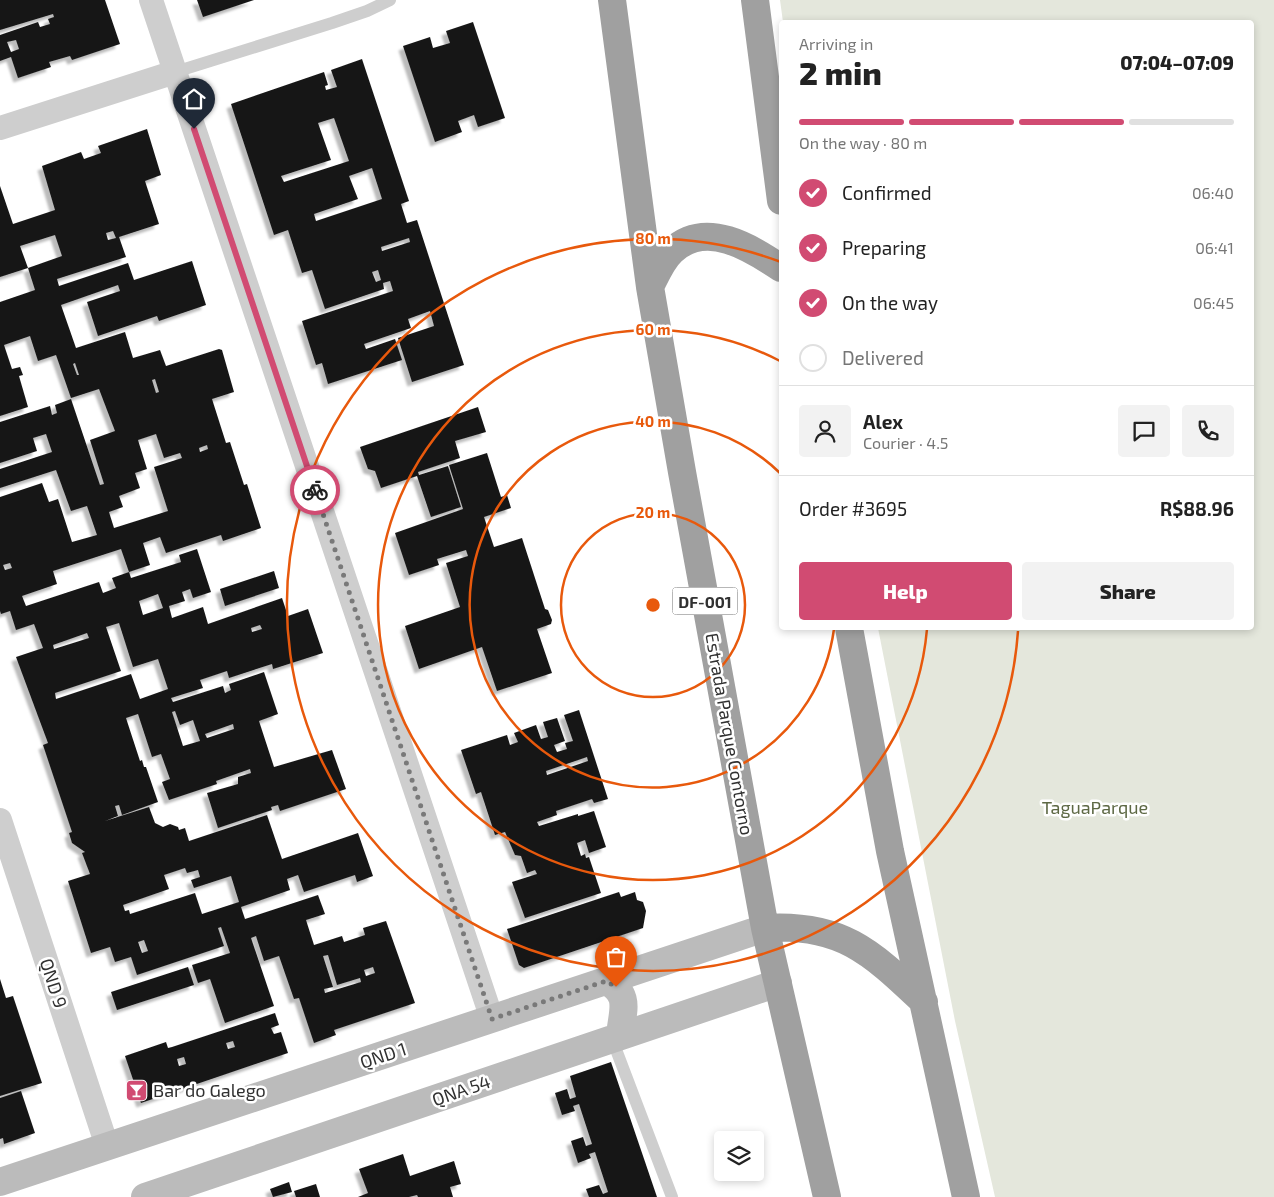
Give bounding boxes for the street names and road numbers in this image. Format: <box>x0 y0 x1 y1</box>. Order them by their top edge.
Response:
road number: DF-001 <box>672 588 738 614</box>
street label: Estrada Parque Contorno <box>701 631 759 837</box>
street label: QND 9 <box>36 955 72 1011</box>
street label: QND 1 <box>357 1037 409 1073</box>
street label: QNA 54 <box>429 1070 493 1110</box>

